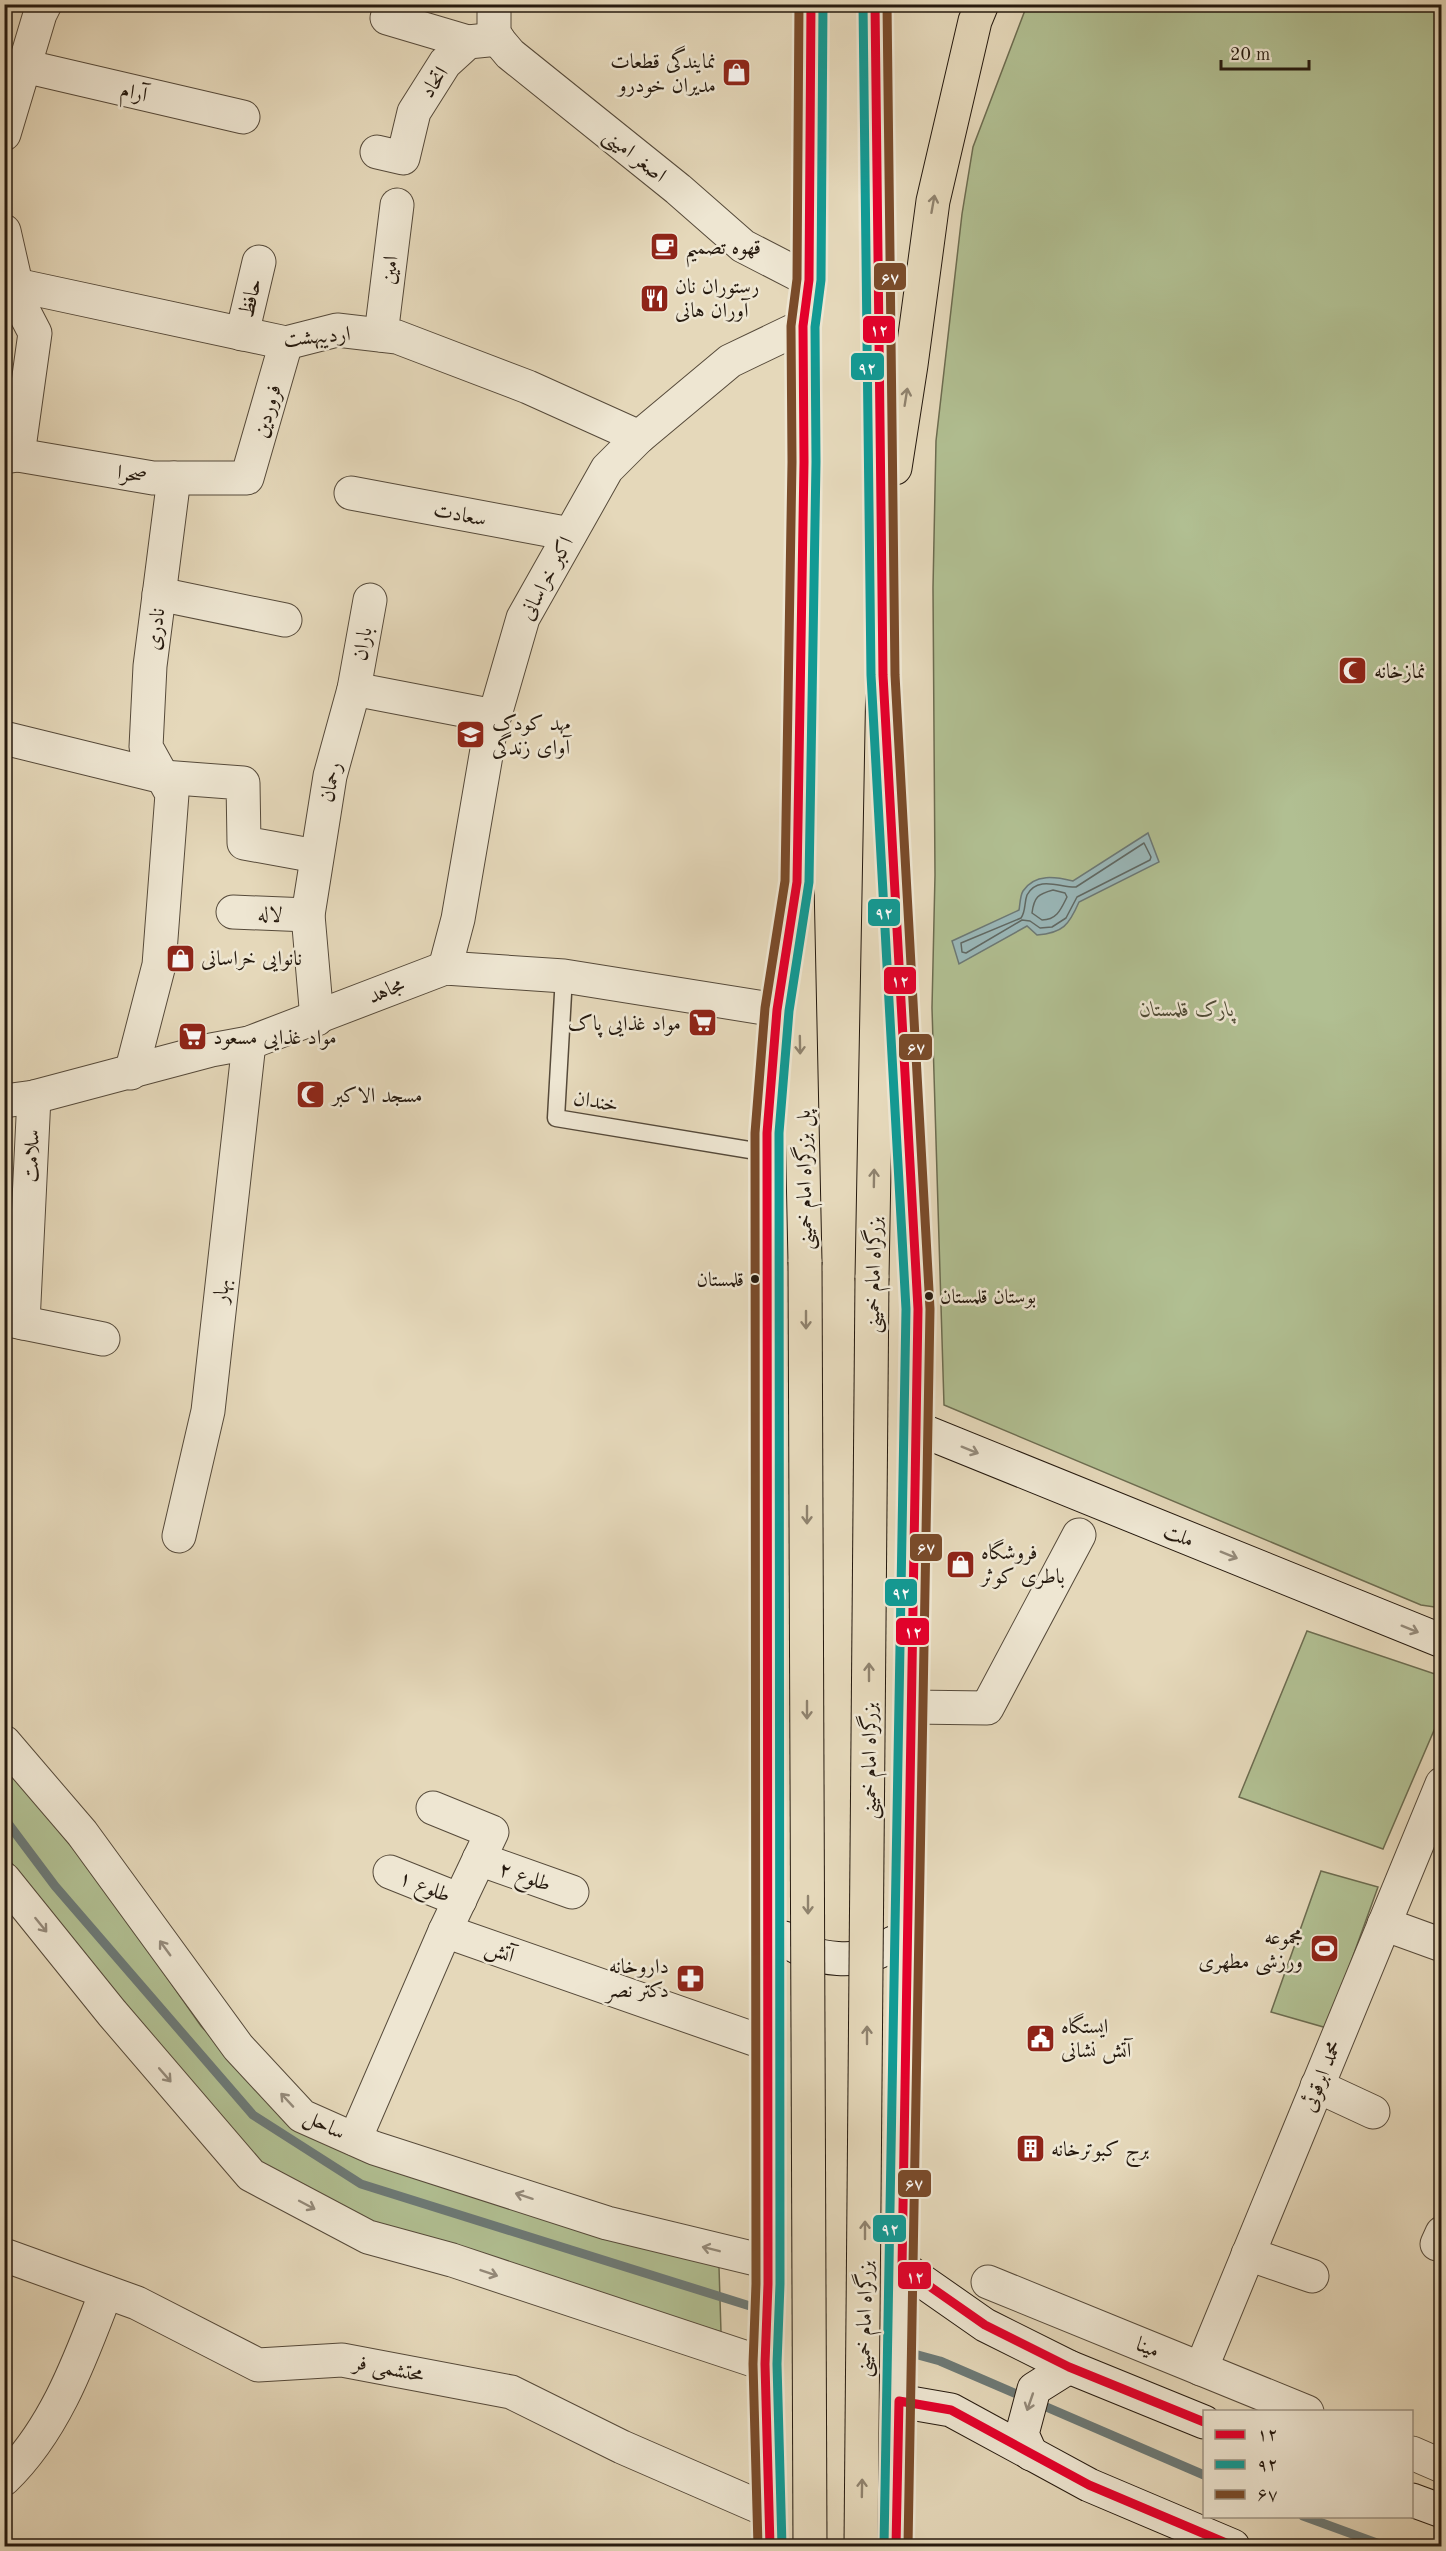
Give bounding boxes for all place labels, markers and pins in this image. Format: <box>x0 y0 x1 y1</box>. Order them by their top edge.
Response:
place label: نمایندگی قطعات مدیران خودرو <box>610 45 716 98</box>
shop icon: نمایندگی قطعات مدیران خودرو <box>721 57 753 89</box>
cafe icon: قهوه تصمیم <box>648 231 680 263</box>
place label: قهوه تصمیم <box>685 238 761 268</box>
place label: رستوران نان آوران هانی <box>675 277 759 322</box>
restaurant icon: رستوران نان آوران هانی <box>638 282 670 314</box>
mosque icon: نمازخانه <box>1337 655 1369 687</box>
place label: نمازخانه <box>1374 662 1426 683</box>
place label: مهد کودک آوای زندگی <box>492 713 572 759</box>
school or university icon: مهد کودک آوای زندگی <box>455 719 487 751</box>
shop icon: نانوایی خراسانی <box>164 942 196 974</box>
place label: نانوایی خراسانی <box>201 949 302 972</box>
supermarket icon: مواد غذایی پاک <box>686 1007 718 1039</box>
place label: مواد غذایی پاک <box>568 1013 681 1038</box>
supermarket icon: مواد غذایی مسعود <box>176 1021 208 1053</box>
place label: مواد غذایی مسعود <box>213 1028 337 1051</box>
mosque icon: مسجد الاکبر <box>295 1079 327 1111</box>
place label: مسجد الاکبر <box>330 1086 423 1108</box>
place label: قلمستان <box>696 1271 744 1291</box>
marker: قلمستان <box>749 1273 761 1285</box>
place label: بوستان قلمستان <box>940 1288 1036 1309</box>
marker: بوستان قلمستان <box>923 1290 935 1302</box>
place label: فروشگاه باطری کوثر <box>979 1539 1065 1589</box>
shop icon: فروشگاه باطری کوثر <box>944 1548 976 1580</box>
place label: مجموعه ورزشی مطهری <box>1198 1928 1303 1976</box>
sports icon: مجموعه ورزشی مطهری <box>1308 1933 1340 1965</box>
place label: داروخانه دکتر نصر <box>604 1957 669 2004</box>
pharmacy icon: داروخانه دکتر نصر <box>674 1962 706 1994</box>
place label: ایستگاه آتش نشانی <box>1061 2013 1134 2064</box>
public building icon: ایستگاه آتش نشانی <box>1024 2022 1056 2054</box>
building icon: برج کبوترخانه <box>1014 2133 1046 2165</box>
place label: برج کبوترخانه <box>1051 2140 1150 2168</box>

